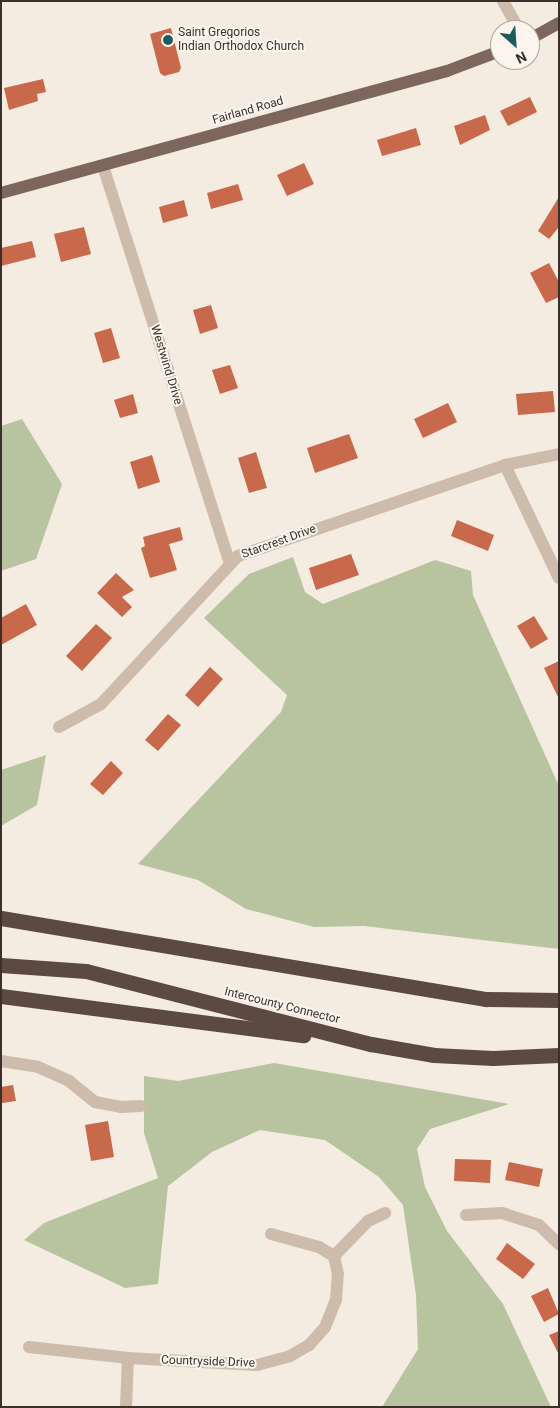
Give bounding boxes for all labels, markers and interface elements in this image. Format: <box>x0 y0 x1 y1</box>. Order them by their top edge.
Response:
north arrow <box>490 20 540 70</box>
place label: Saint Gregorios Indian Orthodox Church <box>178 26 304 54</box>
marker: Saint Gregorios Indian Orthodox Church <box>162 34 174 46</box>
text: N <box>513 48 529 67</box>
street label: Fairland Road <box>211 94 285 128</box>
street label: Westwind Drive <box>147 324 185 406</box>
street label: Starcrest Drive <box>240 522 318 562</box>
street label: Intercounty Connector <box>223 985 341 1027</box>
street label: Countryside Drive <box>161 1353 255 1371</box>

